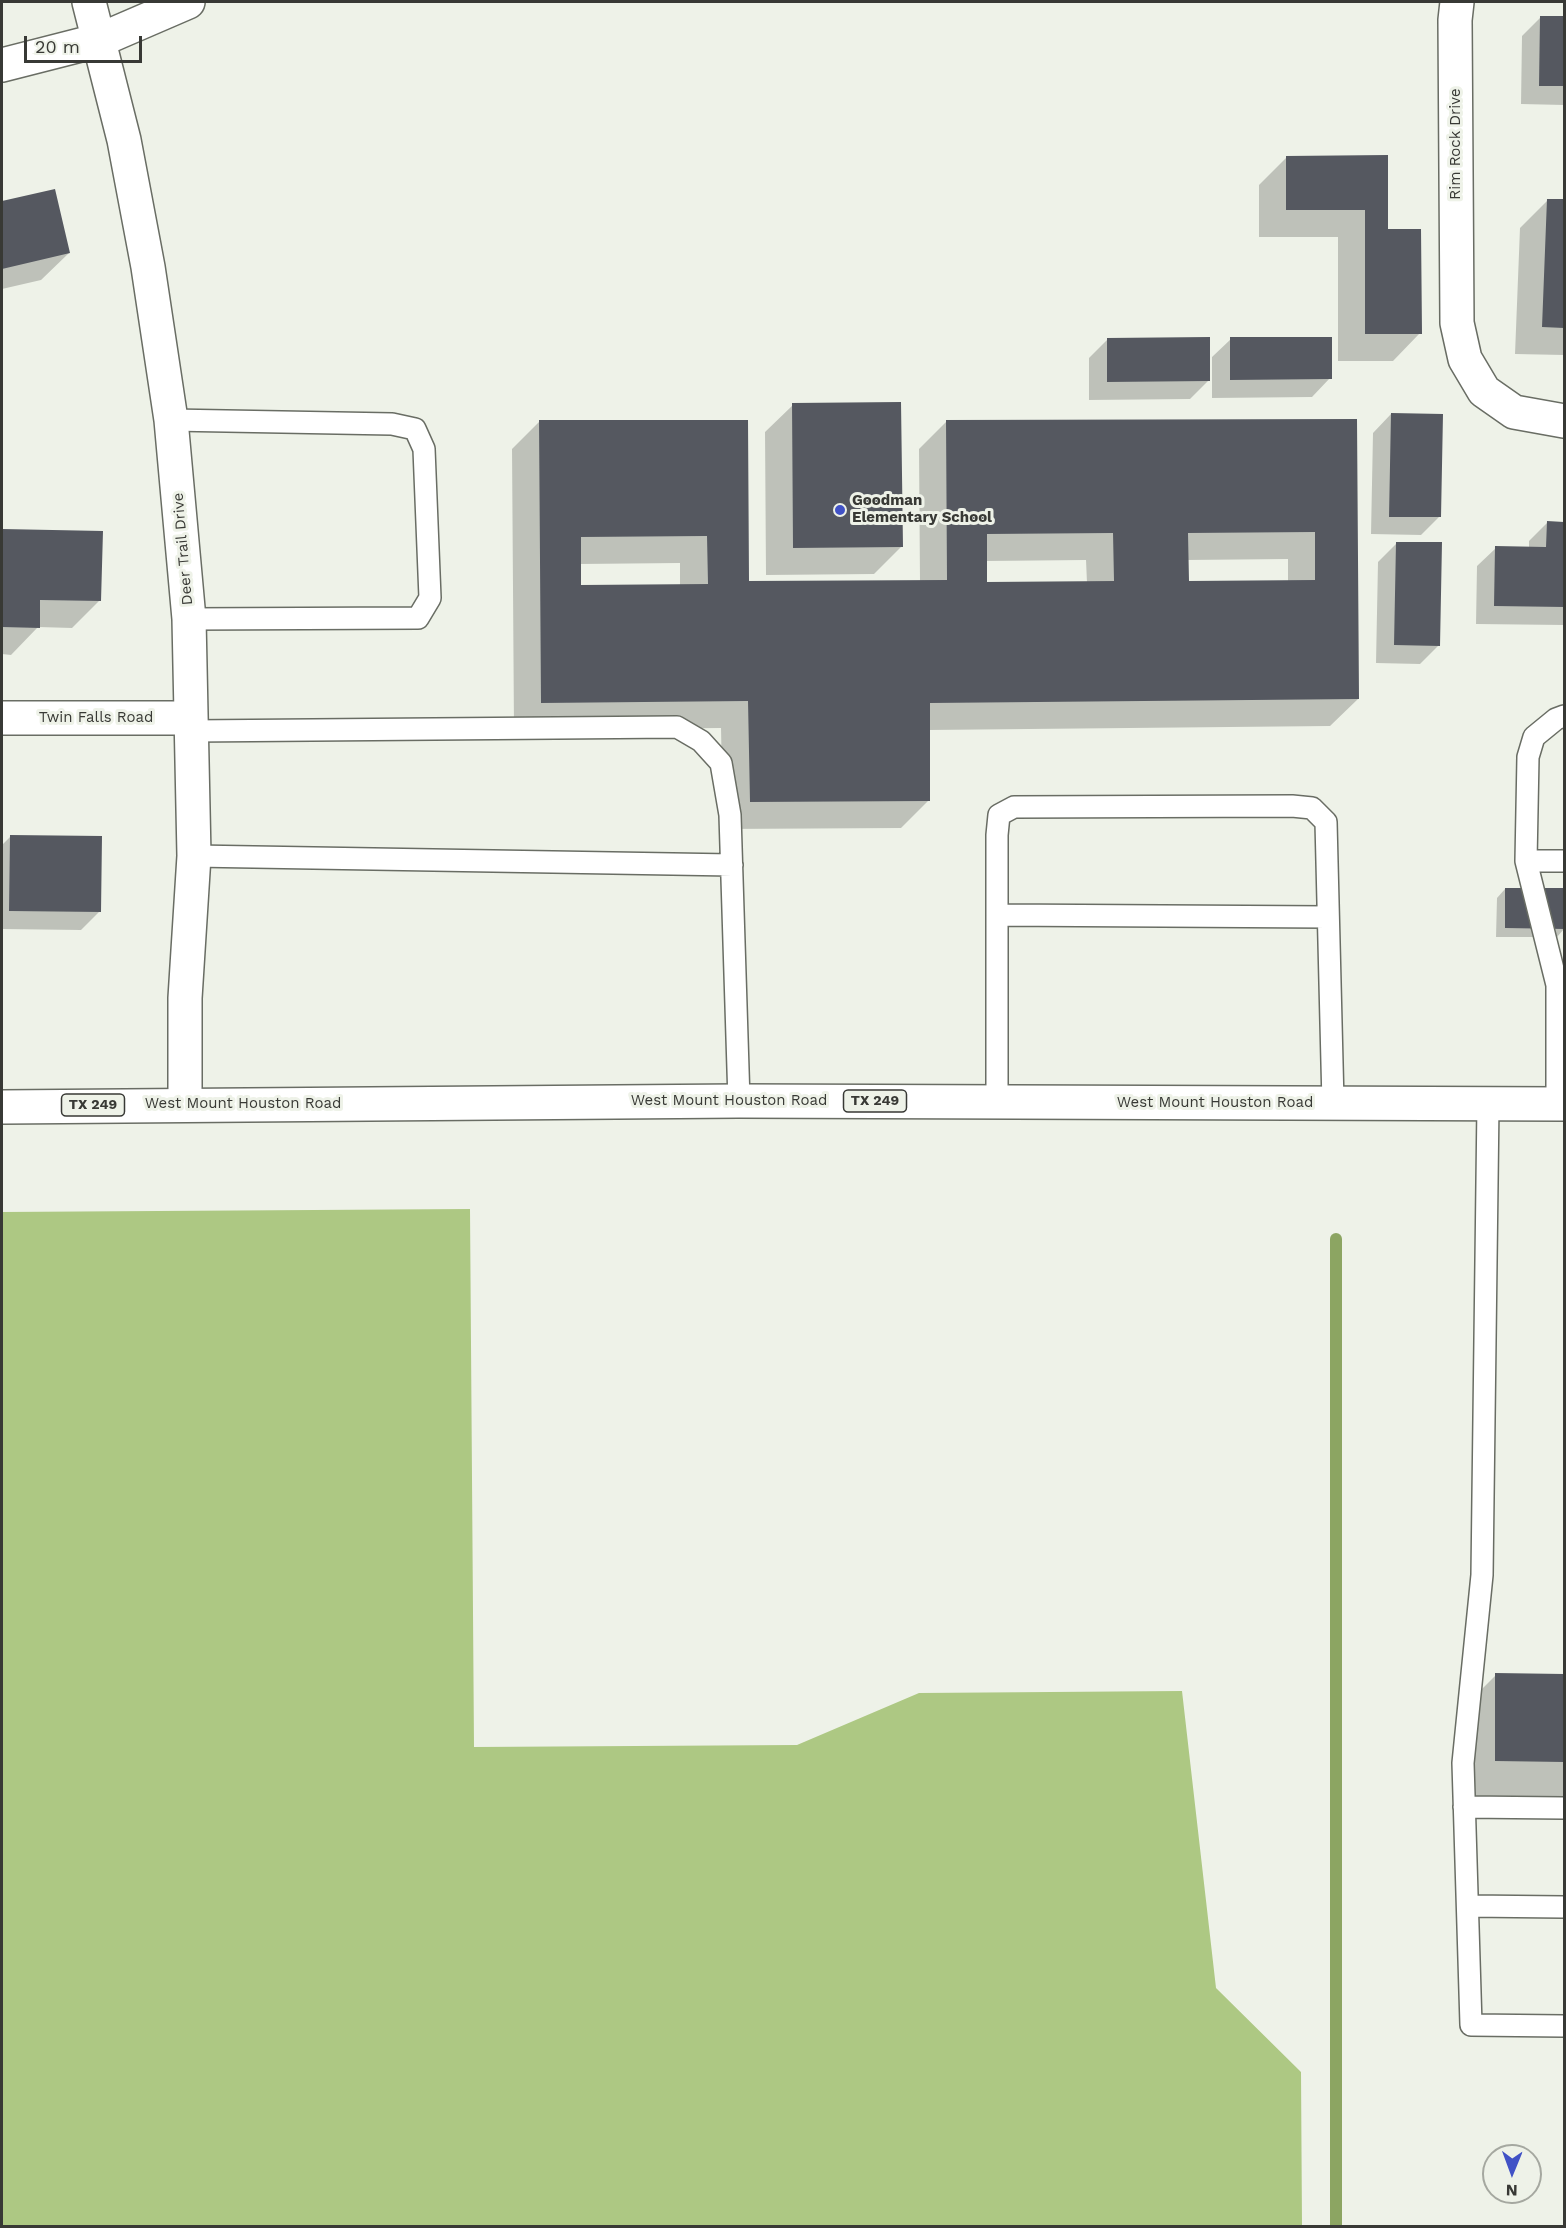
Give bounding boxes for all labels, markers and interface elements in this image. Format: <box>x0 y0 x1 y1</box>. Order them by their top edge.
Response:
scale bar <box>27 24 146 62</box>
text: 20 m <box>35 36 80 57</box>
street label: Rim Rock Drive <box>1447 88 1465 200</box>
street label: Deer Trail Drive <box>169 492 197 606</box>
place label: Goodman Elementary School <box>852 492 992 527</box>
marker: Goodman Elementary School <box>833 503 847 517</box>
street label: Twin Falls Road <box>39 709 153 727</box>
road number: TX 249 <box>844 1090 906 1112</box>
street label: West Mount Houston Road <box>631 1092 827 1110</box>
road number: TX 249 <box>62 1094 124 1116</box>
street label: West Mount Houston Road <box>1117 1094 1313 1112</box>
street label: West Mount Houston Road <box>145 1095 341 1113</box>
north arrow <box>1482 2144 1542 2204</box>
text: N <box>1506 2181 1518 2200</box>

